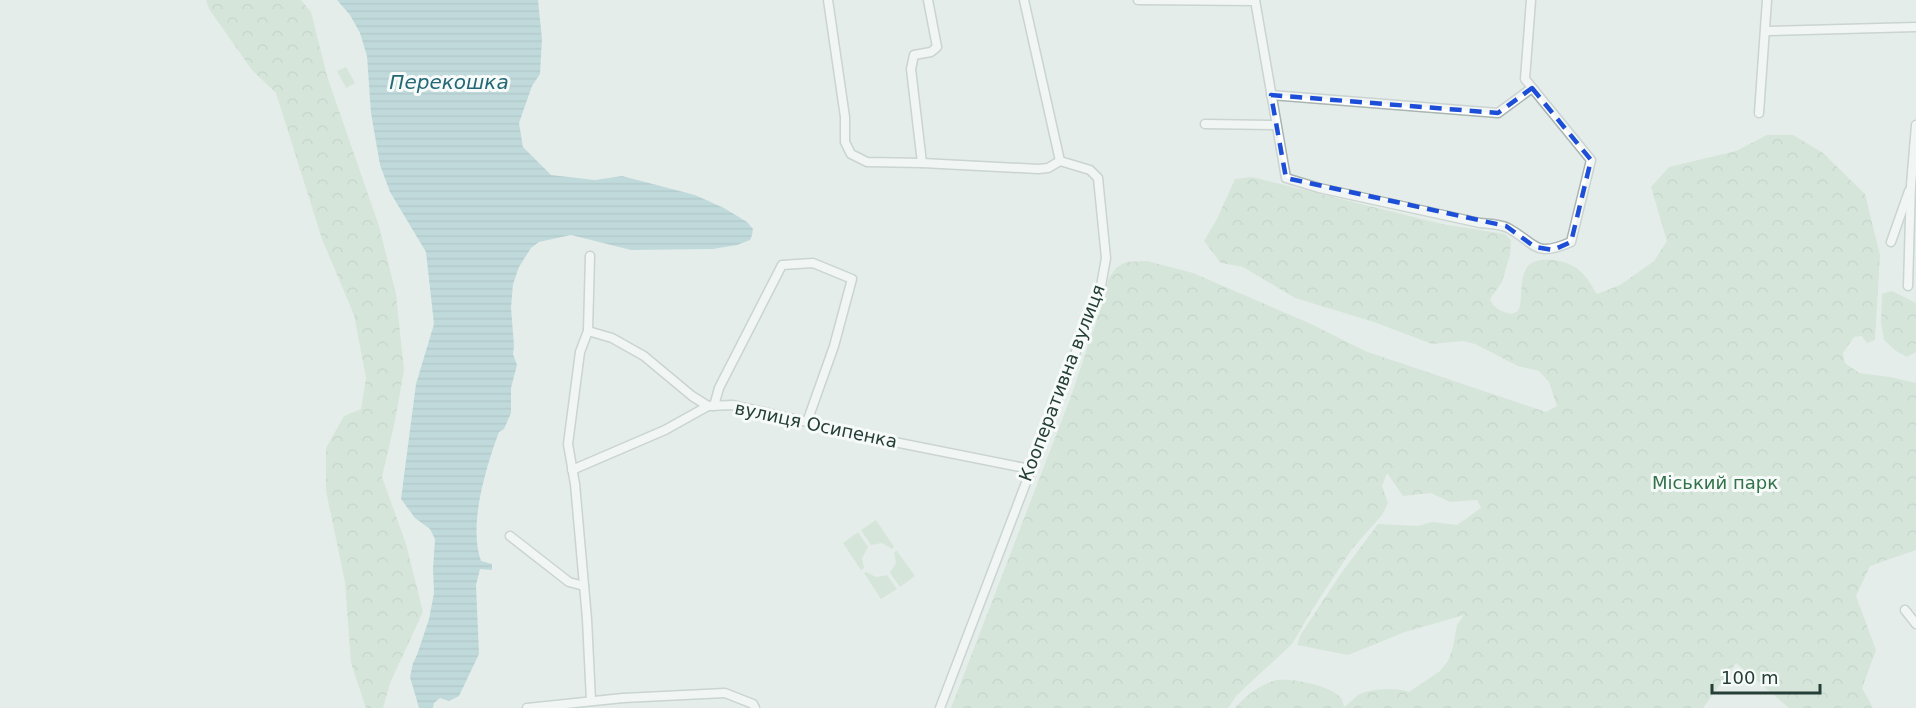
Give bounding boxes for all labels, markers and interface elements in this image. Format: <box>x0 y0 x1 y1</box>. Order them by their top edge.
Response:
water label: Перекошка <box>389 70 509 94</box>
street label: Кооперативна вулиця <box>1014 282 1109 484</box>
street label: вулиця Осипенка <box>733 397 899 452</box>
park label: Міський парк <box>1652 472 1778 493</box>
scale bar <box>1712 657 1820 695</box>
text: 100 m <box>1721 667 1779 688</box>

